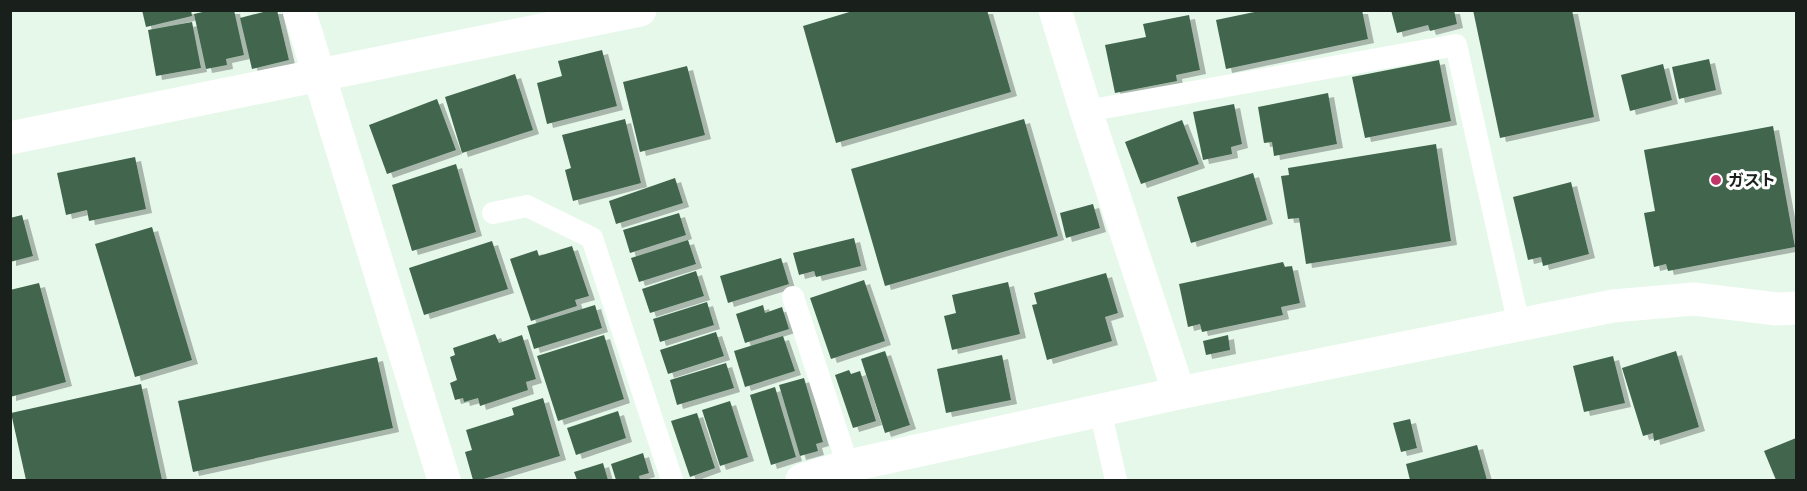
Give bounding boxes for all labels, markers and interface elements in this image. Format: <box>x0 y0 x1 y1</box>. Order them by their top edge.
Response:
place label: ガスト <box>1728 169 1776 191</box>
marker: ガスト <box>1709 173 1723 187</box>

